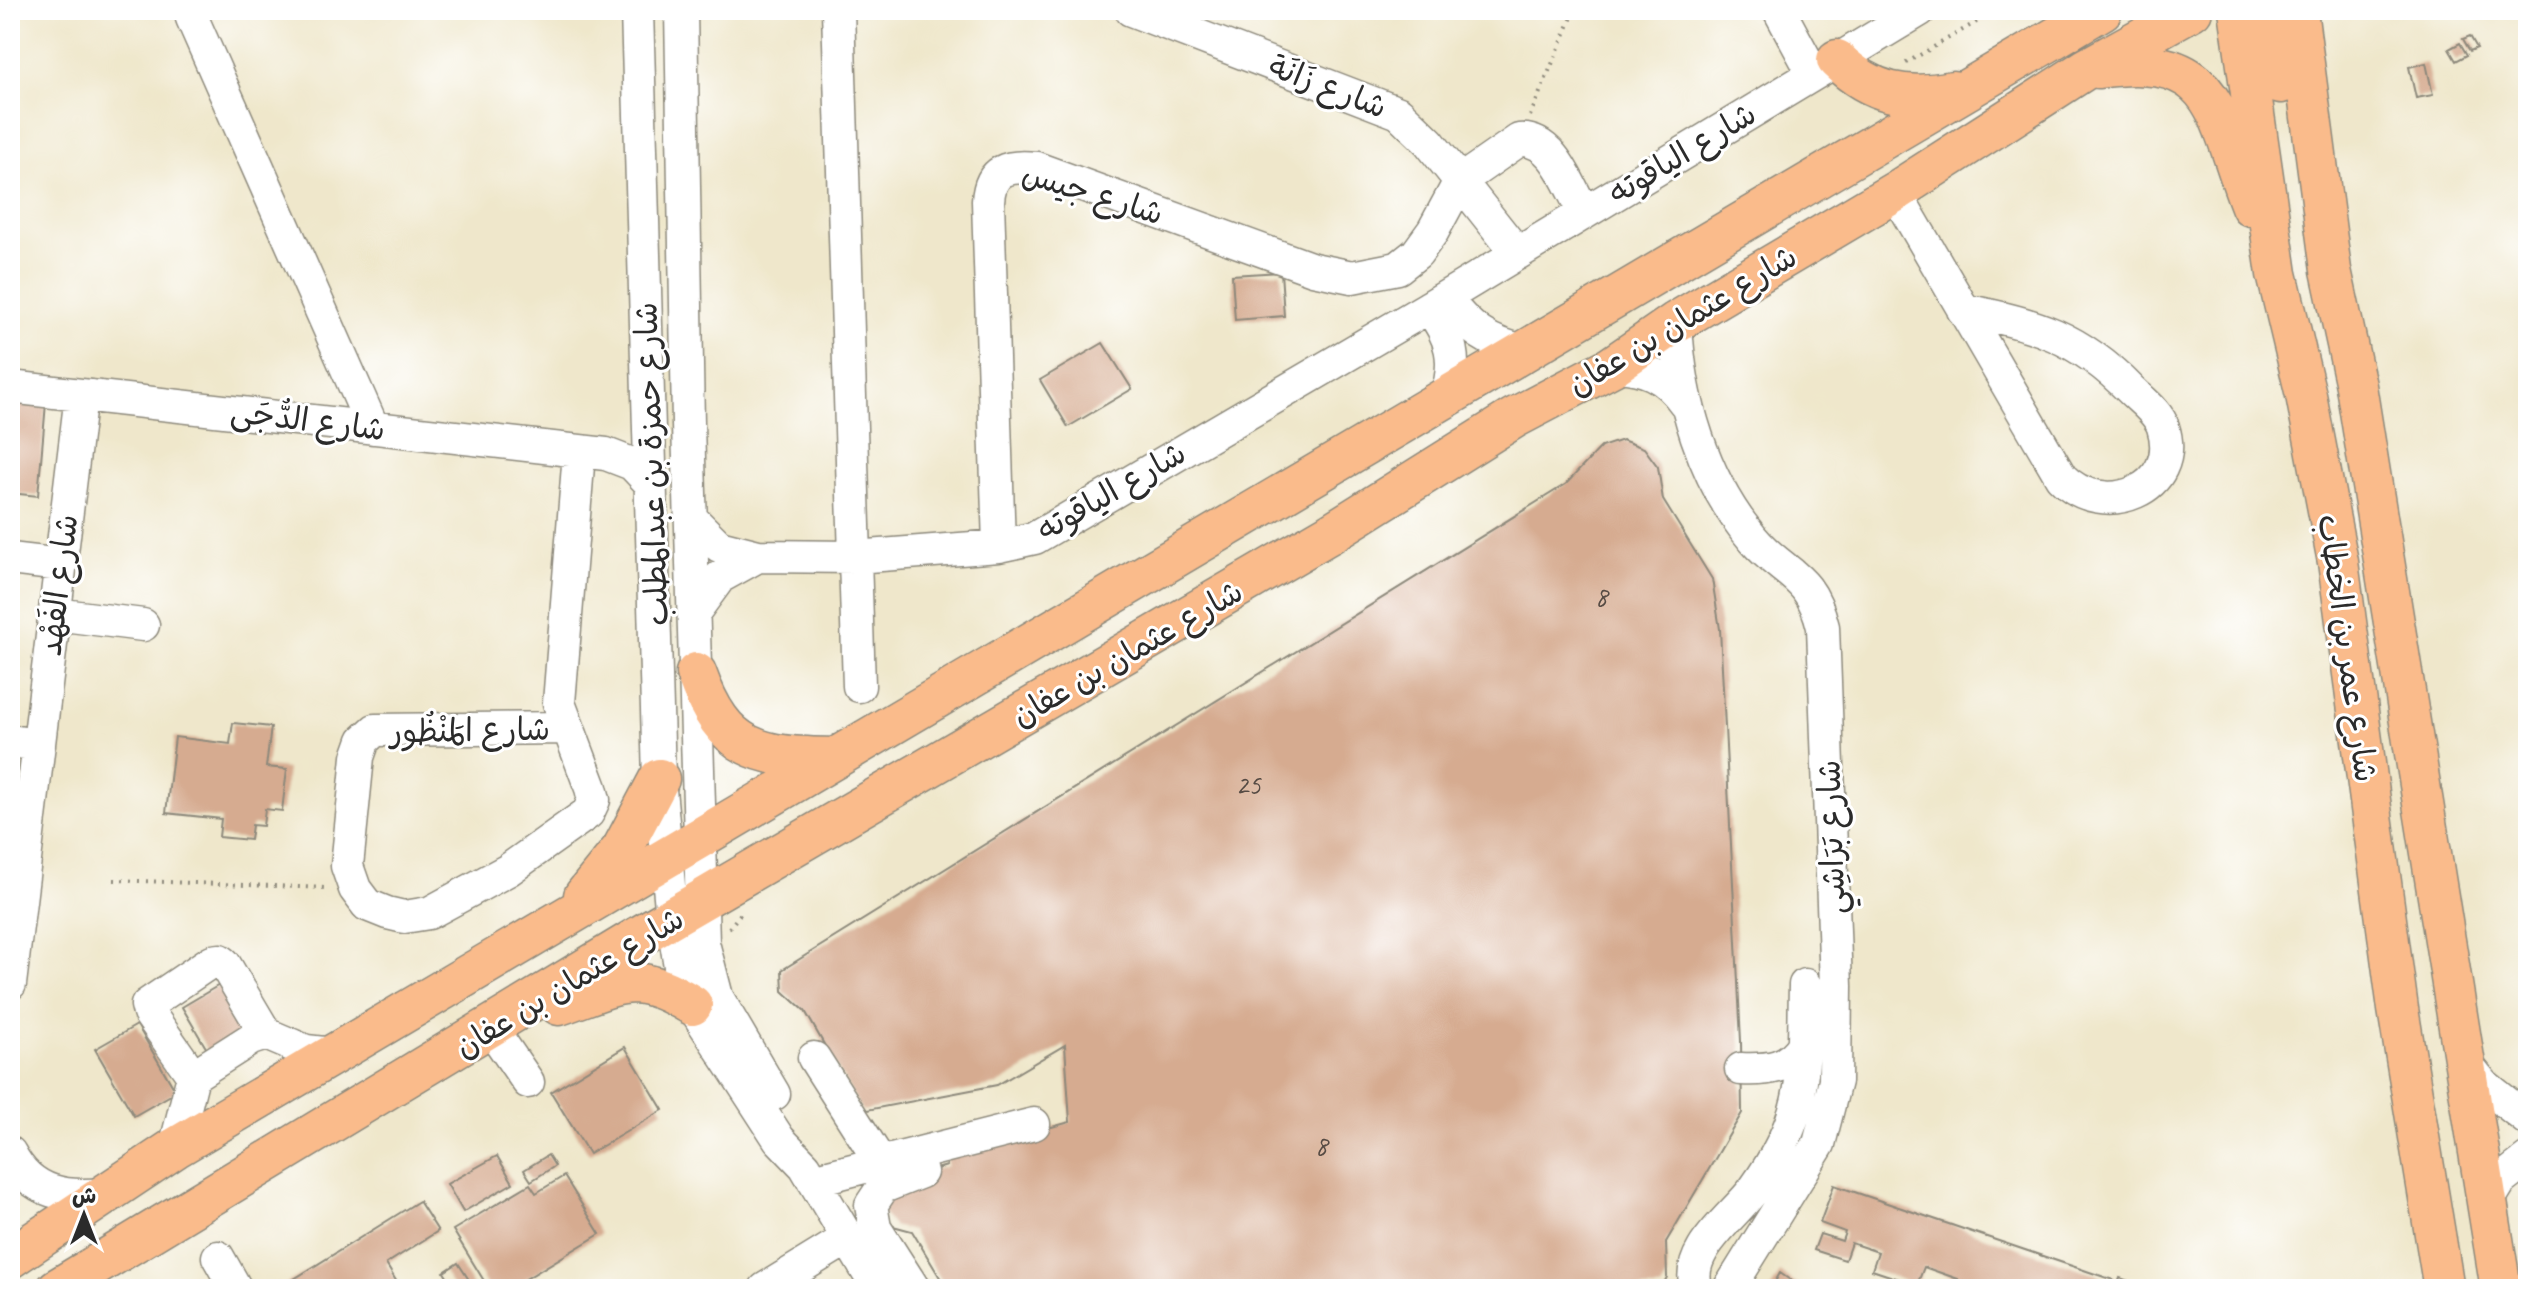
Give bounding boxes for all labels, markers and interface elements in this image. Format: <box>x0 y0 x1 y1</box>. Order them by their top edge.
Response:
street label: شارع زَانَة <box>1262 45 1393 130</box>
street label: شارع الياقوته <box>1601 93 1765 215</box>
street label: شارع جيس <box>1017 153 1168 236</box>
street label: شارع عثمان بن عفان <box>1560 236 1805 407</box>
street label: شارع حمزة بن عبدالمطلب <box>625 301 680 627</box>
street label: شارع الدُّجَى <box>228 391 388 452</box>
street label: شارع الياقوته <box>1029 432 1194 552</box>
street label: شارع الفَهْد <box>29 512 90 658</box>
street label: شارع عمر بن الخطاب <box>2306 512 2387 785</box>
street label: شارع عثمان بن عفان <box>1004 571 1251 738</box>
house number: 8 <box>1595 579 1610 614</box>
street label: شارع المَنْظُور <box>387 708 550 754</box>
street label: شارع بَرَاشِي <box>1808 759 1862 915</box>
house number: 25 <box>1235 767 1262 802</box>
street label: شارع عثمان بن عفان <box>447 898 692 1069</box>
house number: 8 <box>1315 1128 1330 1163</box>
north arrow <box>44 1175 124 1255</box>
text: ش <box>72 1182 96 1210</box>

